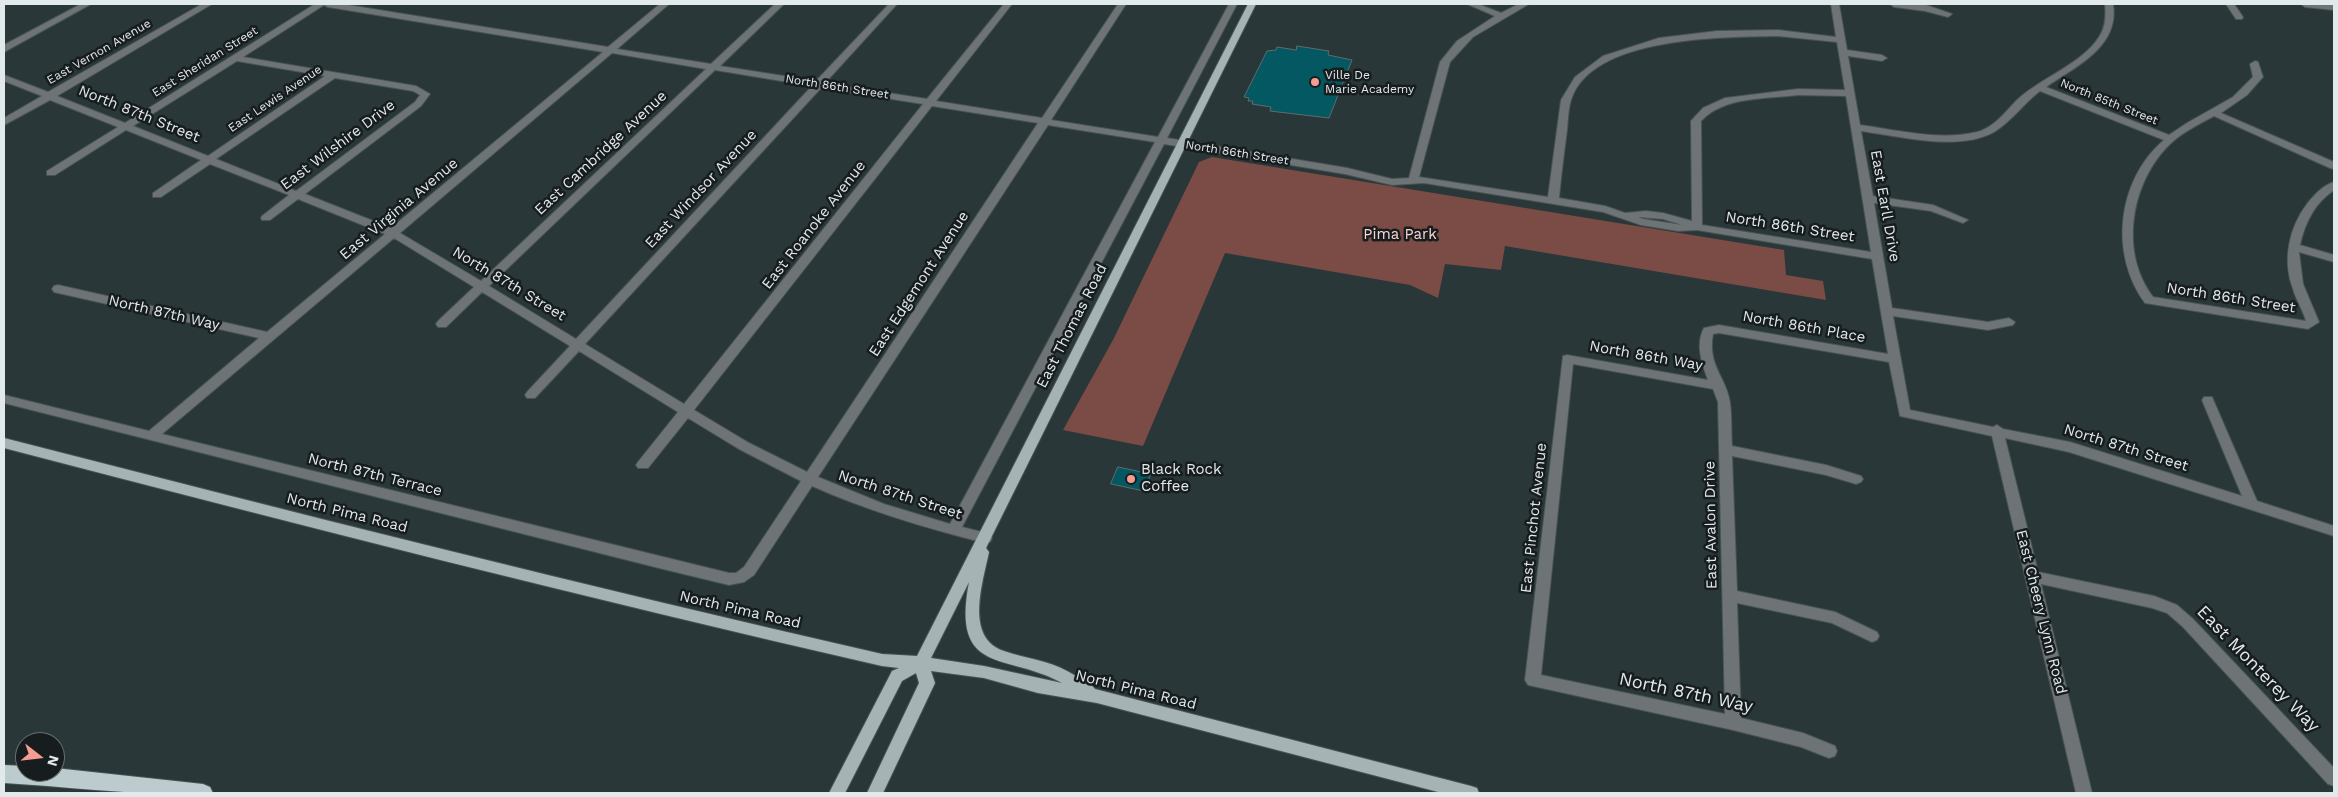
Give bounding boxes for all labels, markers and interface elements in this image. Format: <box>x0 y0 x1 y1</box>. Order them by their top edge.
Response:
street label: East Vernon Avenue <box>45 16 153 88</box>
street label: East Sheridan Street <box>149 24 261 100</box>
street label: East Lewis Avenue <box>225 62 325 136</box>
place label: Ville De Marie Academy <box>1325 68 1414 96</box>
street label: North 86th Street <box>784 72 890 102</box>
marker: Ville De Marie Academy <box>1309 76 1321 88</box>
street label: North 85th Street <box>2058 76 2160 128</box>
street label: North 87th Street <box>76 81 202 147</box>
street label: East Cambridge Avenue <box>531 87 671 219</box>
street label: East Wilshire Drive <box>277 96 399 194</box>
street label: East Windsor Avenue <box>641 126 761 252</box>
street label: North 86th Street <box>1184 138 1290 168</box>
street label: East Earll Drive <box>1866 149 1904 263</box>
street label: East Virginia Avenue <box>336 154 462 264</box>
street label: East Roanoke Avenue <box>758 157 870 293</box>
street label: East Edgemont Avenue <box>865 208 973 360</box>
street label: North 86th Street <box>1724 208 1856 246</box>
park label: Pima Park <box>1363 226 1437 244</box>
street label: North 87th Street <box>449 243 569 325</box>
street label: East Thomas Road <box>1033 261 1111 391</box>
street label: North 86th Street <box>2165 279 2297 317</box>
street label: North 87th Way <box>107 291 221 335</box>
street label: North 86th Place <box>1741 307 1867 347</box>
street label: North 86th Way <box>1588 337 1704 375</box>
street label: North 87th Street <box>2062 421 2190 475</box>
street label: East Pinchot Avenue <box>1517 442 1551 594</box>
street label: North 87th Terrace <box>306 450 444 500</box>
place label: Black Rock Coffee <box>1141 461 1222 496</box>
street label: East Avalon Drive <box>1701 461 1721 589</box>
street label: North 87th Street <box>836 466 964 524</box>
marker: Black Rock Coffee <box>1125 473 1137 485</box>
street label: North Pima Road <box>285 489 409 537</box>
street label: East Cheery Lynn Road <box>2012 528 2070 696</box>
street label: North Pima Road <box>678 587 802 633</box>
street label: East Monterey Way <box>2192 601 2324 737</box>
street label: North Pima Road <box>1074 666 1198 714</box>
street label: North 87th Way <box>1617 668 1755 718</box>
north arrow <box>15 732 65 782</box>
text: N <box>44 754 63 768</box>

